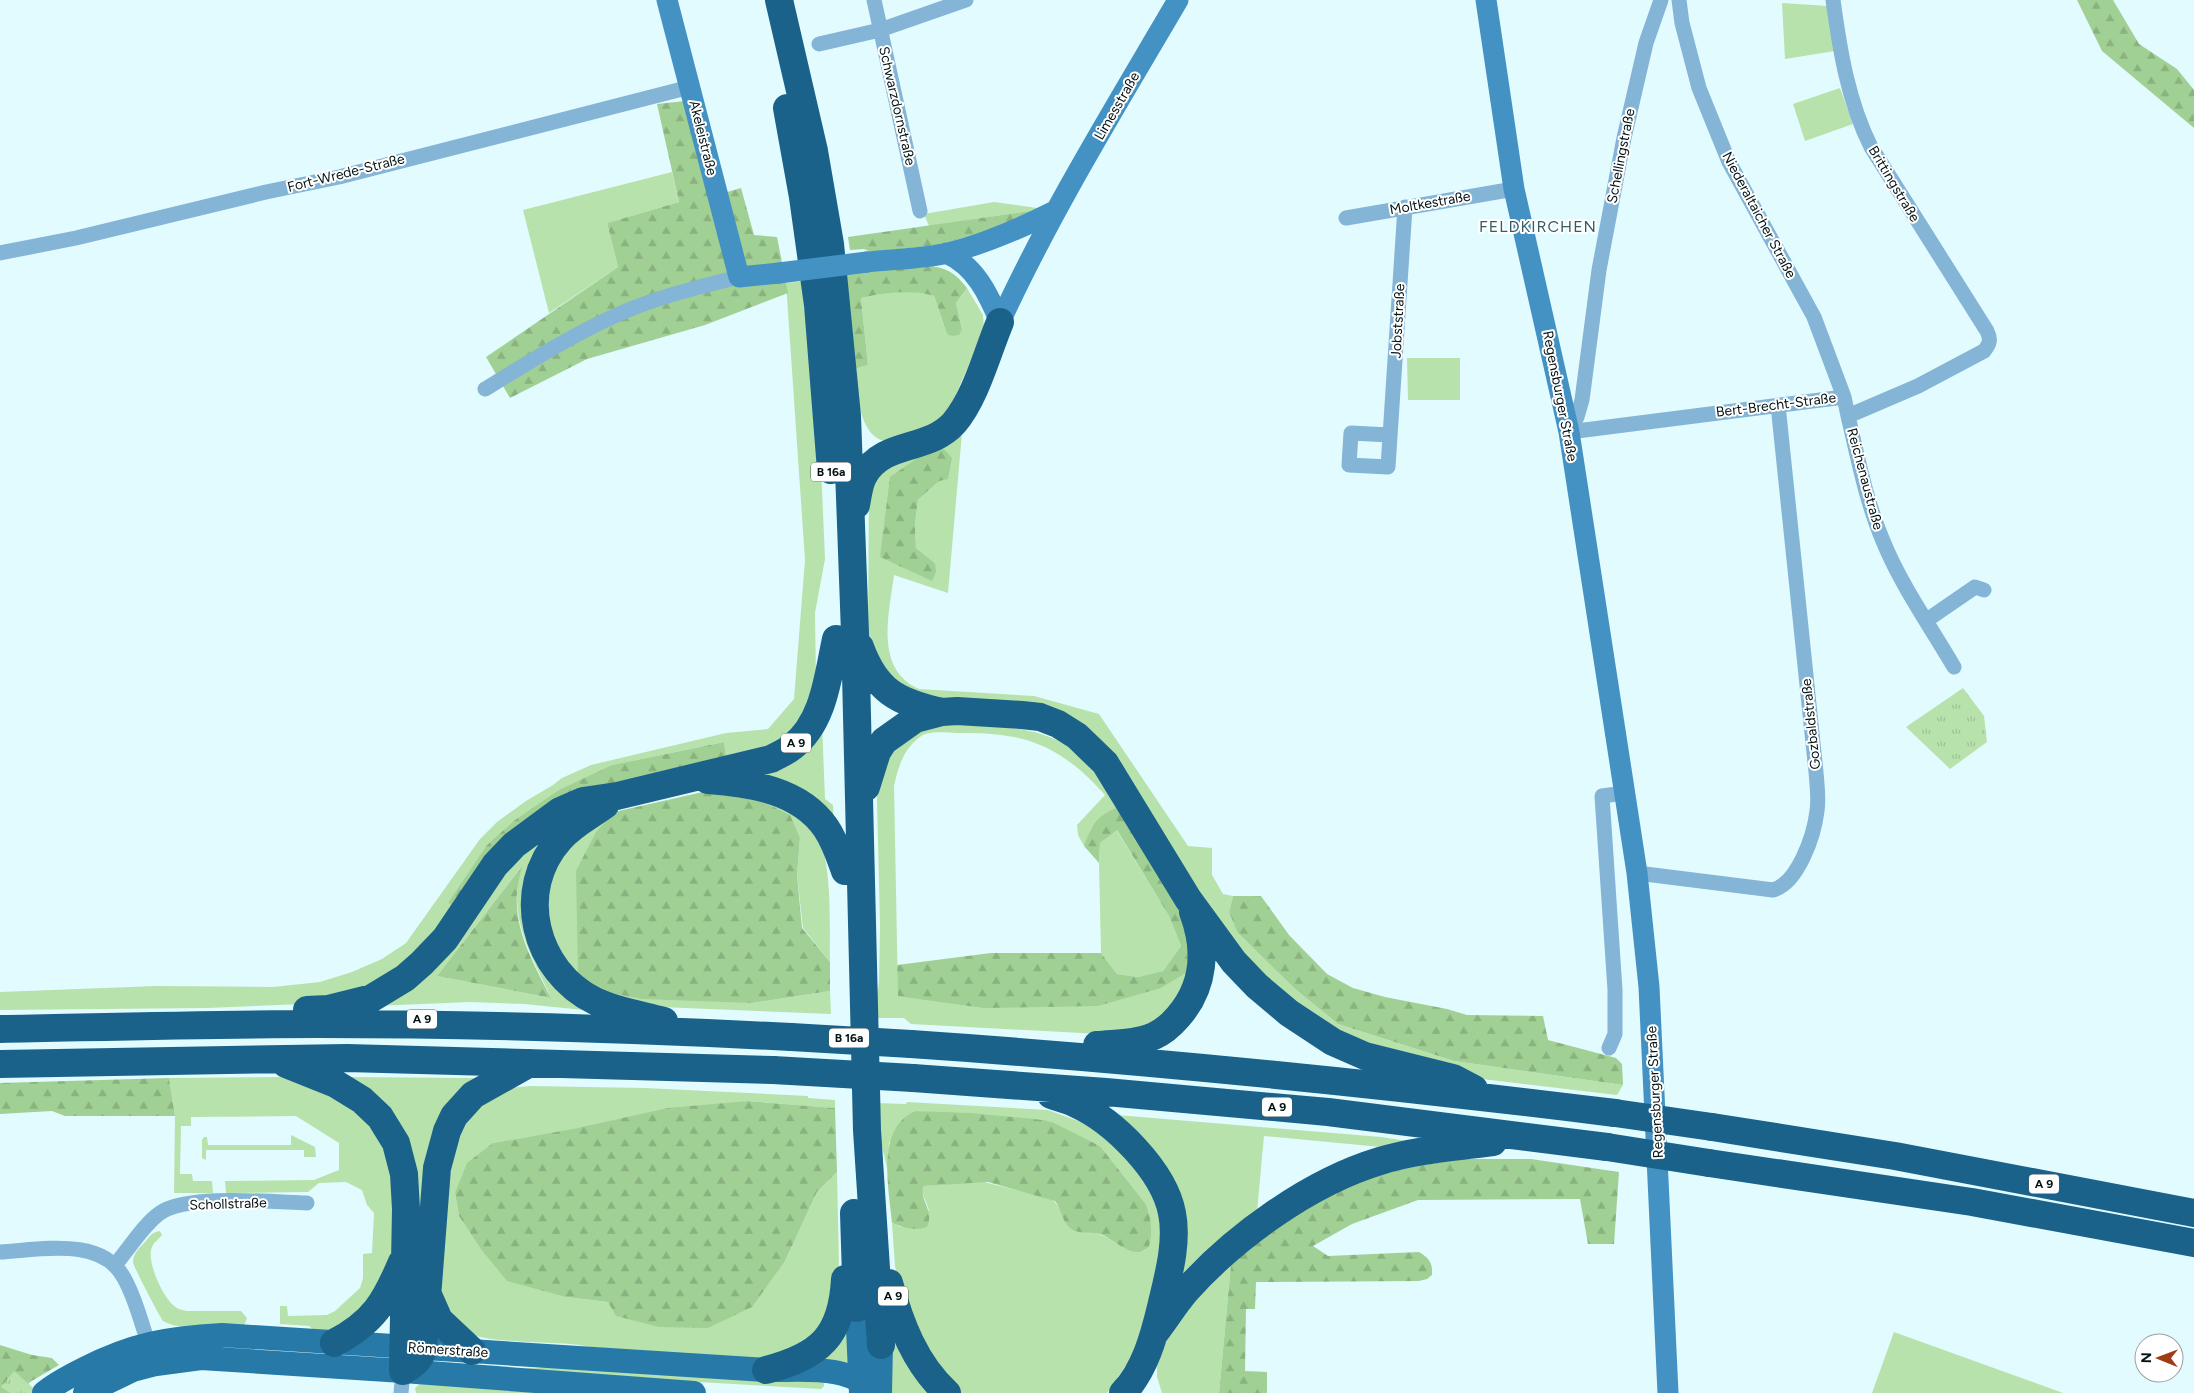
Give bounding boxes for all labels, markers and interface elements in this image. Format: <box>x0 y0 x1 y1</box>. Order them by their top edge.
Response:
street label: Schwarzdornstraße <box>875 45 919 167</box>
street label: Limesstraße <box>1091 69 1143 143</box>
street label: Akeleistraße <box>685 99 721 178</box>
street label: Schellingstraße <box>1603 107 1639 205</box>
street label: Brittingstraße <box>1865 143 1924 225</box>
street label: Niederaltaicher Straße <box>1718 149 1800 281</box>
street label: Fort-Wrede-Straße <box>286 150 407 196</box>
street label: Moltkestraße <box>1388 187 1472 218</box>
district label: FELDKIRCHEN <box>1479 217 1597 236</box>
street label: Jobststraße <box>1388 283 1408 359</box>
street label: Regensburger Straße <box>1539 329 1581 463</box>
street label: Bert-Brecht-Straße <box>1715 389 1837 421</box>
street label: Reichenaustraße <box>1843 426 1887 532</box>
road number: B 16a <box>811 462 851 482</box>
street label: Gozbaldstraße <box>1798 677 1824 770</box>
road number: A 9 <box>781 734 811 752</box>
road number: A 9 <box>407 1010 437 1028</box>
street label: Regensburger Straße <box>1643 1025 1667 1159</box>
road number: B 16a <box>829 1028 869 1048</box>
road number: A 9 <box>1262 1098 1292 1116</box>
road number: A 9 <box>2029 1174 2059 1194</box>
street label: Schollstraße <box>189 1194 267 1214</box>
road number: A 9 <box>878 1286 908 1305</box>
north arrow <box>2134 1333 2184 1383</box>
street label: Römerstraße <box>407 1339 489 1361</box>
text: N <box>2138 1352 2155 1363</box>

